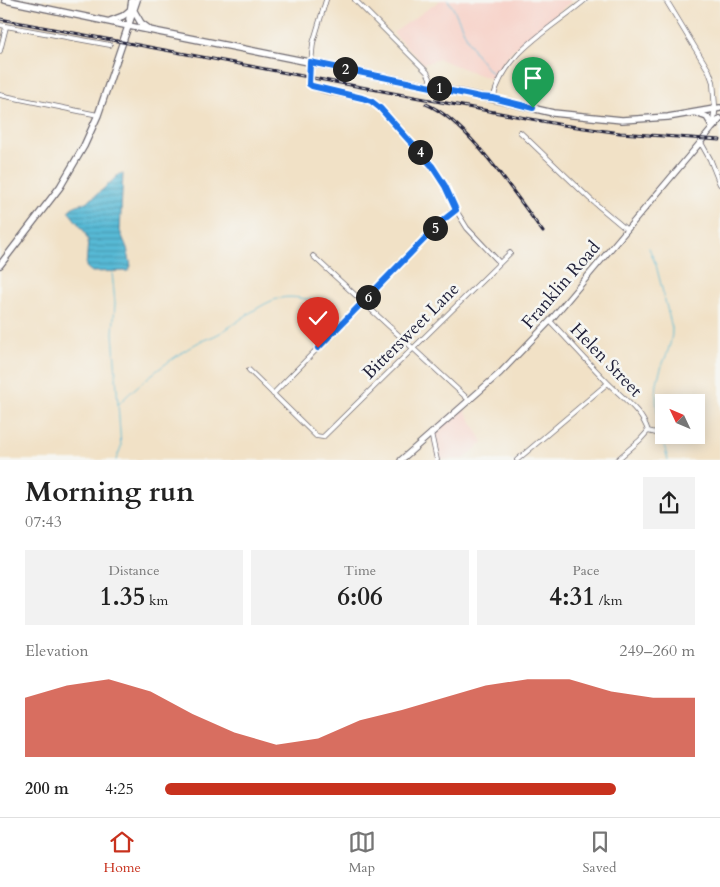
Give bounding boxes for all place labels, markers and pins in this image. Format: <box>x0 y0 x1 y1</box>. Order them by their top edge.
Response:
pin: 2 <box>332 56 358 82</box>
pin <box>512 57 554 108</box>
pin: 1 <box>426 76 452 100</box>
pin: 4 <box>408 140 432 164</box>
pin: 5 <box>422 216 448 240</box>
pin: 6 <box>356 284 380 310</box>
pin <box>297 297 339 348</box>

